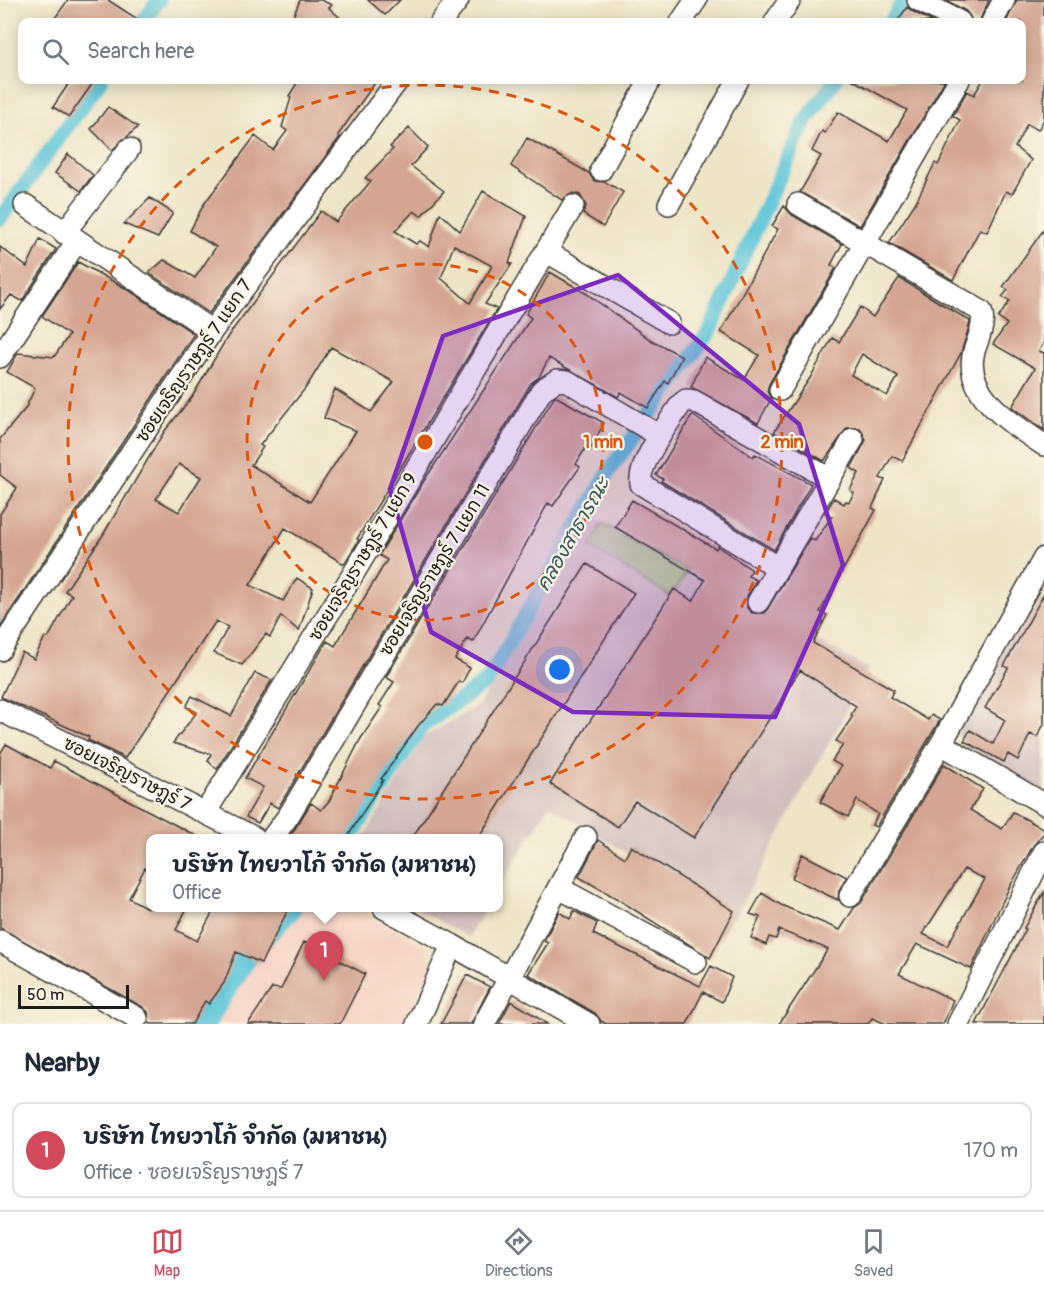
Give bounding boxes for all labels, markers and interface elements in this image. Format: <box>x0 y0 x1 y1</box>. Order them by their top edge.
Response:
search box <box>18 18 1026 84</box>
icon: search <box>39 35 72 68</box>
text: Search here <box>87 37 194 65</box>
street label: ซอยเจริญราษฎร์ 7 แยก 7 <box>129 273 258 447</box>
text: 1 min <box>583 431 623 454</box>
text: 2 min <box>760 431 804 454</box>
centre of rings <box>415 432 435 452</box>
street label: ซอยเจริญราษฎร์ 7 แยก 9 <box>302 468 422 645</box>
water label: คลองสาธารณะ <box>530 471 617 595</box>
street label: ซอยเจริญราษฎร์ 7 แยก 11 <box>373 479 496 660</box>
your location <box>545 655 574 684</box>
street label: ซอยเจริญราษฎร์ 7 <box>59 730 196 816</box>
popup <box>146 834 503 912</box>
text: บริษัท ไทยวาโก้ จำกัด (มหาชน) <box>172 851 477 879</box>
text: Office <box>172 880 221 905</box>
pin: 1 <box>304 932 344 981</box>
scale bar <box>18 982 129 1010</box>
text: 50 m <box>27 985 64 1005</box>
text: Nearby <box>24 1047 100 1079</box>
text: บริษัท ไทยวาโก้ จำกัด (มหาชน) <box>83 1123 388 1151</box>
text: 1 <box>42 1138 49 1163</box>
text: 170 m <box>964 1138 1018 1163</box>
text: Office · ซอยเจริญราษฎร์ 7 <box>83 1160 303 1185</box>
tab: Map <box>151 1225 184 1281</box>
tab: Directions <box>485 1225 553 1281</box>
tab: Saved <box>854 1225 893 1281</box>

